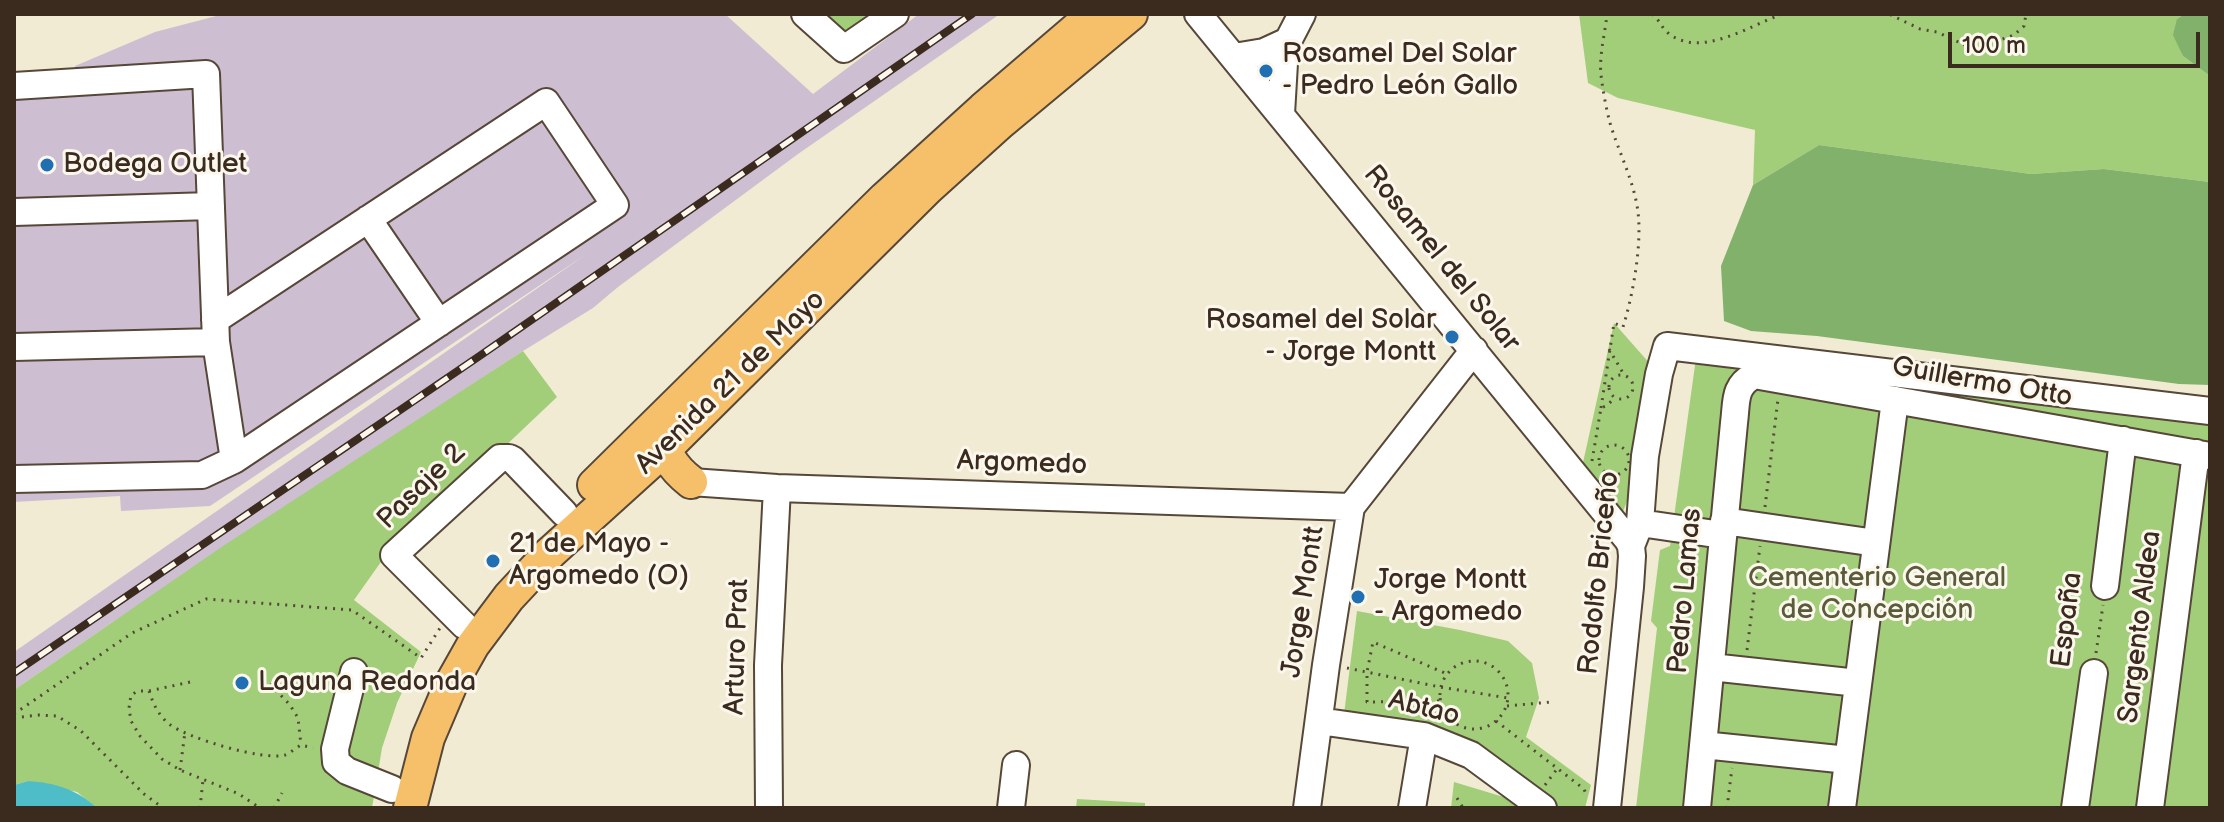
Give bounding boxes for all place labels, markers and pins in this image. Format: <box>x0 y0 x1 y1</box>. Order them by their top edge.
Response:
place label: Rosamel Del Solar - Pedro León Gallo <box>1282 38 1518 104</box>
marker: Rosamel Del Solar - Pedro León Gallo <box>1257 62 1275 80</box>
place label: Bodega Outlet <box>63 148 247 182</box>
marker: Bodega Outlet <box>38 156 56 174</box>
place label: Rosamel del Solar - Jorge Montt <box>1206 304 1436 370</box>
marker: Rosamel del Solar - Jorge Montt <box>1443 328 1461 346</box>
place label: 21 de Mayo - Argomedo (O) <box>509 528 689 594</box>
marker: 21 de Mayo - Argomedo (O) <box>484 552 502 570</box>
place label: Jorge Montt - Argomedo <box>1374 564 1527 630</box>
marker: Jorge Montt - Argomedo <box>1349 588 1367 606</box>
place label: Laguna Redonda <box>258 666 476 700</box>
marker: Laguna Redonda <box>233 674 251 692</box>

